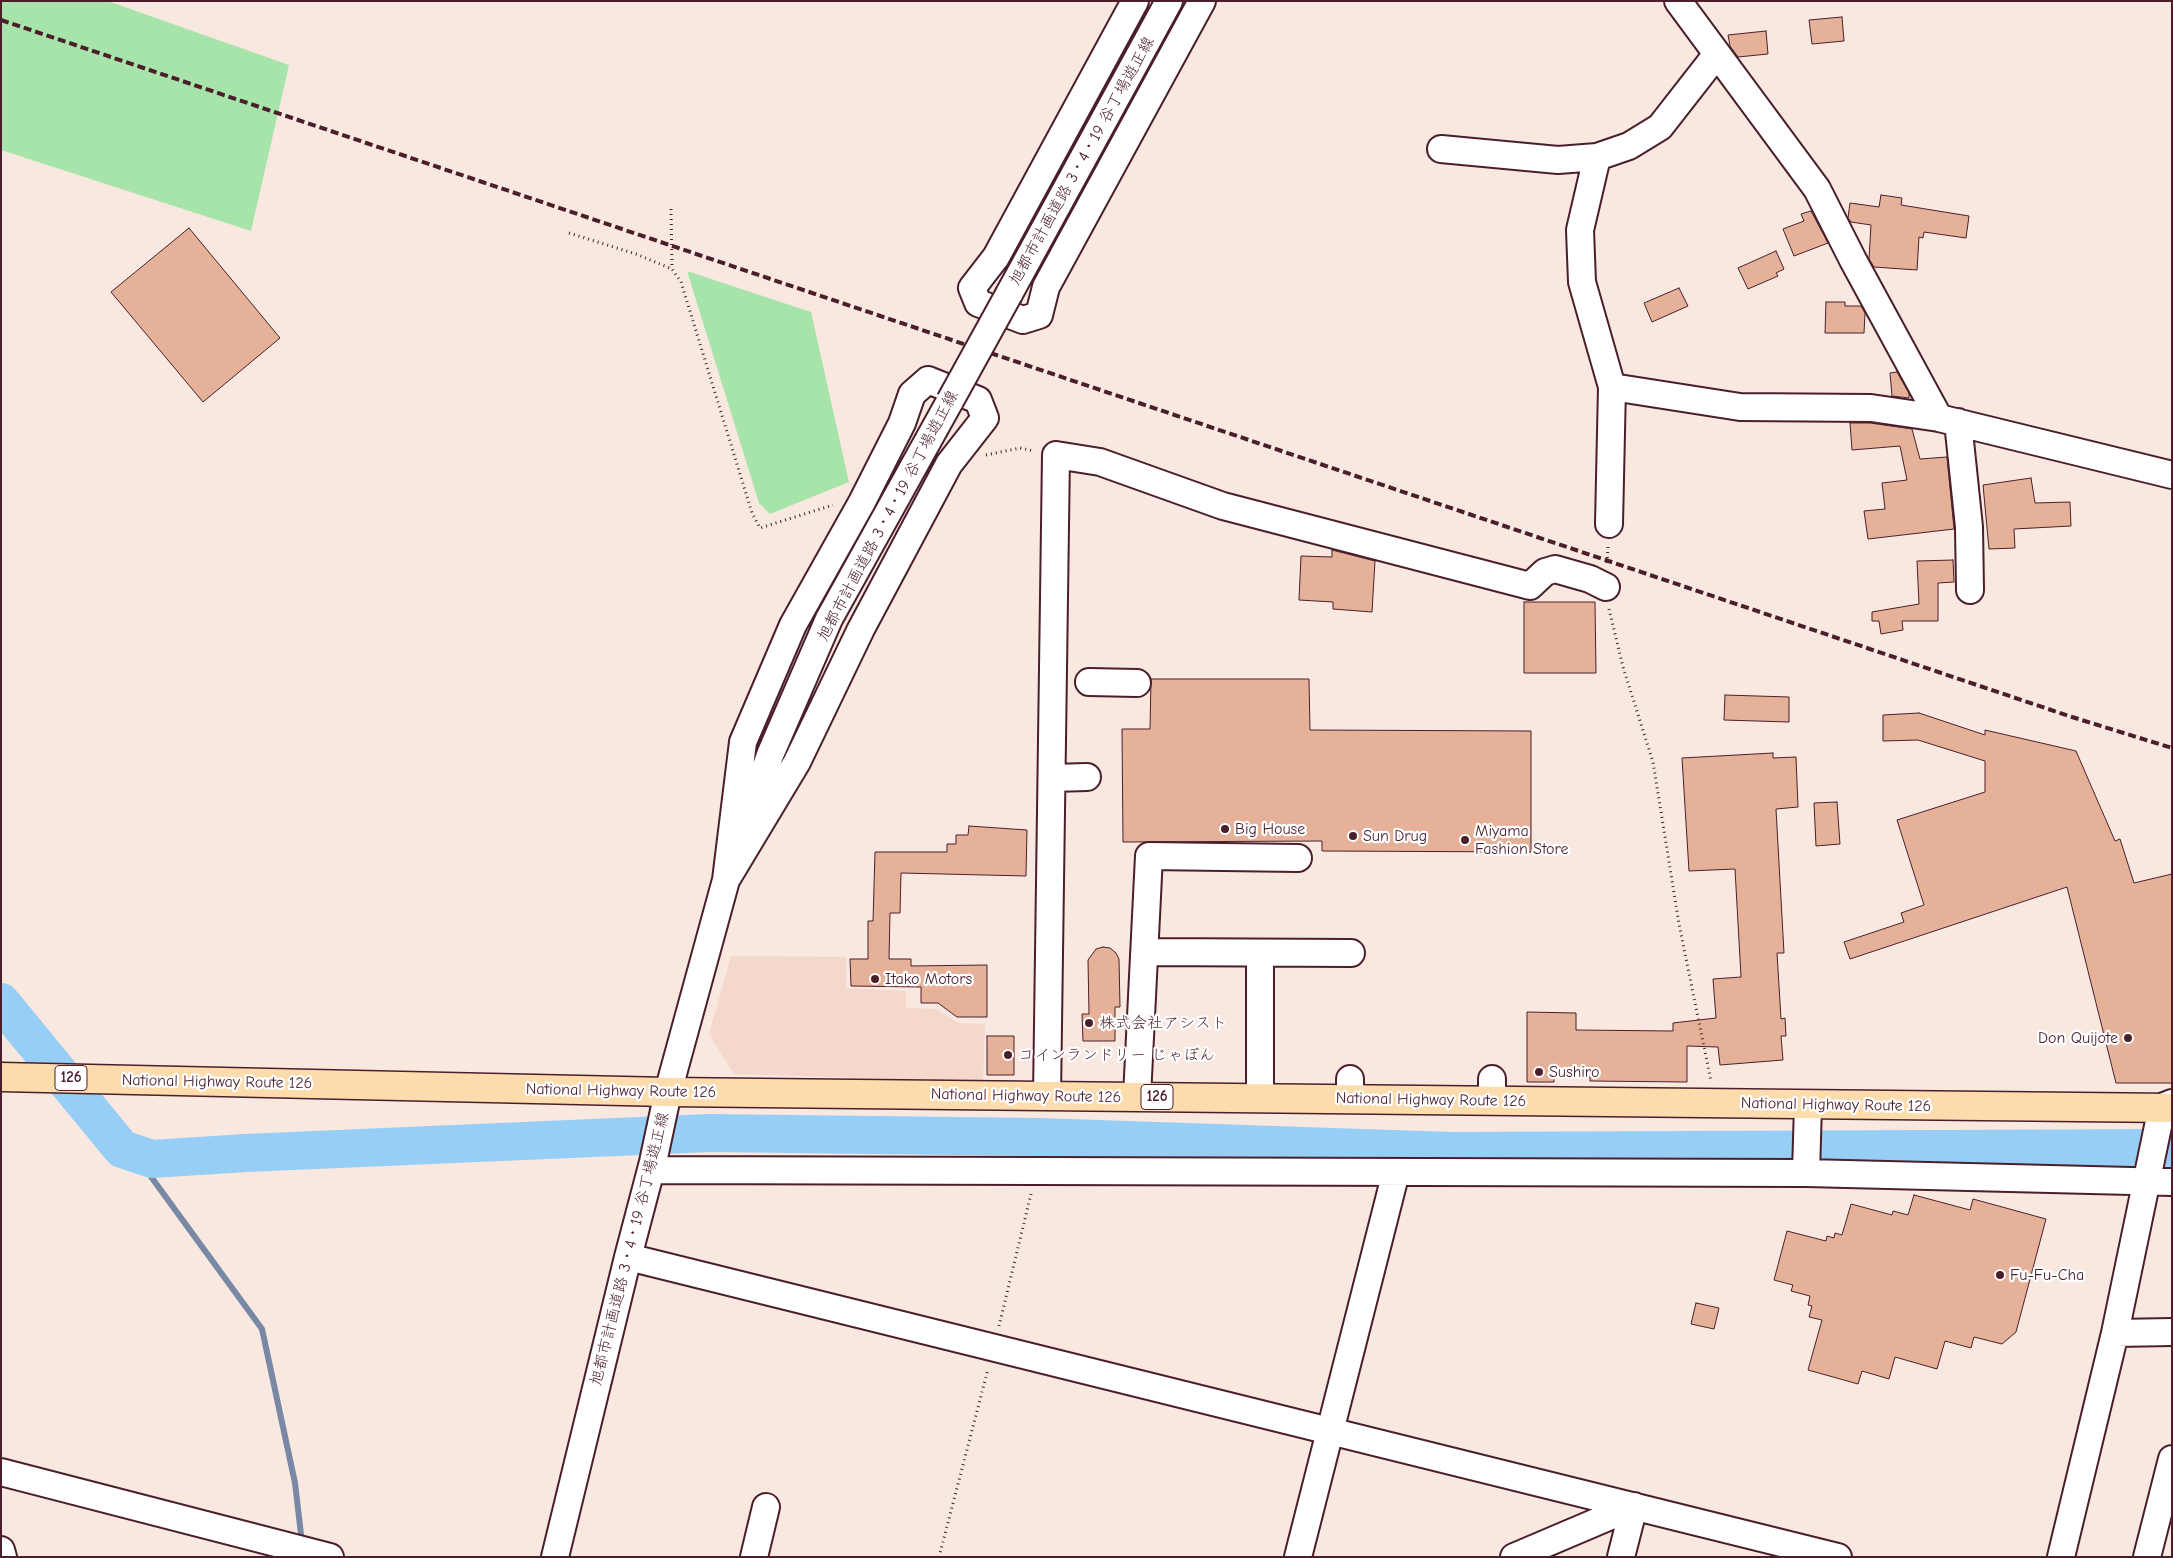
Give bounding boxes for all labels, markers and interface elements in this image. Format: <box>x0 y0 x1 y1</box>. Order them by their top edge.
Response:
street label: 旭都市計画道路 3・4・19 谷丁場遊正線 <box>1005 33 1159 289</box>
street label: 旭都市計画道路 3・4・19 谷丁場遊正線 <box>813 387 963 645</box>
place label: Big House <box>1235 819 1305 839</box>
place label: Miyama Fashion Store <box>1475 821 1569 859</box>
marker: Big House <box>1219 823 1231 835</box>
place label: Sun Drug <box>1363 826 1427 846</box>
marker: Sun Drug <box>1347 830 1359 842</box>
marker: Miyama Fashion Store <box>1459 834 1471 846</box>
place label: Itako Motors <box>885 969 972 989</box>
marker: Itako Motors <box>869 973 881 985</box>
place label: 株式会社アシスト <box>1099 1013 1227 1033</box>
marker: 株式会社アシスト <box>1083 1017 1095 1029</box>
place label: Don Quijote <box>2038 1028 2118 1048</box>
marker: Don Quijote <box>2122 1032 2134 1044</box>
place label: コインランドリー じゃぼん <box>1018 1045 1215 1065</box>
marker: コインランドリー じゃぼん <box>1002 1049 1014 1061</box>
place label: Sushiro <box>1549 1062 1599 1082</box>
road number: 126 <box>55 1066 87 1090</box>
marker: Sushiro <box>1533 1066 1545 1078</box>
street label: National Highway Route 126 <box>122 1071 312 1093</box>
street label: National Highway Route 126 <box>526 1080 716 1102</box>
road number: 126 <box>1141 1084 1173 1110</box>
street label: National Highway Route 126 <box>931 1085 1121 1107</box>
street label: National Highway Route 126 <box>1336 1089 1526 1111</box>
street label: National Highway Route 126 <box>1741 1094 1931 1116</box>
street label: 旭都市計画道路 3・4・19 谷丁場遊正線 <box>587 1110 673 1388</box>
place label: Fu-Fu-Cha <box>2010 1265 2084 1285</box>
marker: Fu-Fu-Cha <box>1994 1269 2006 1281</box>

